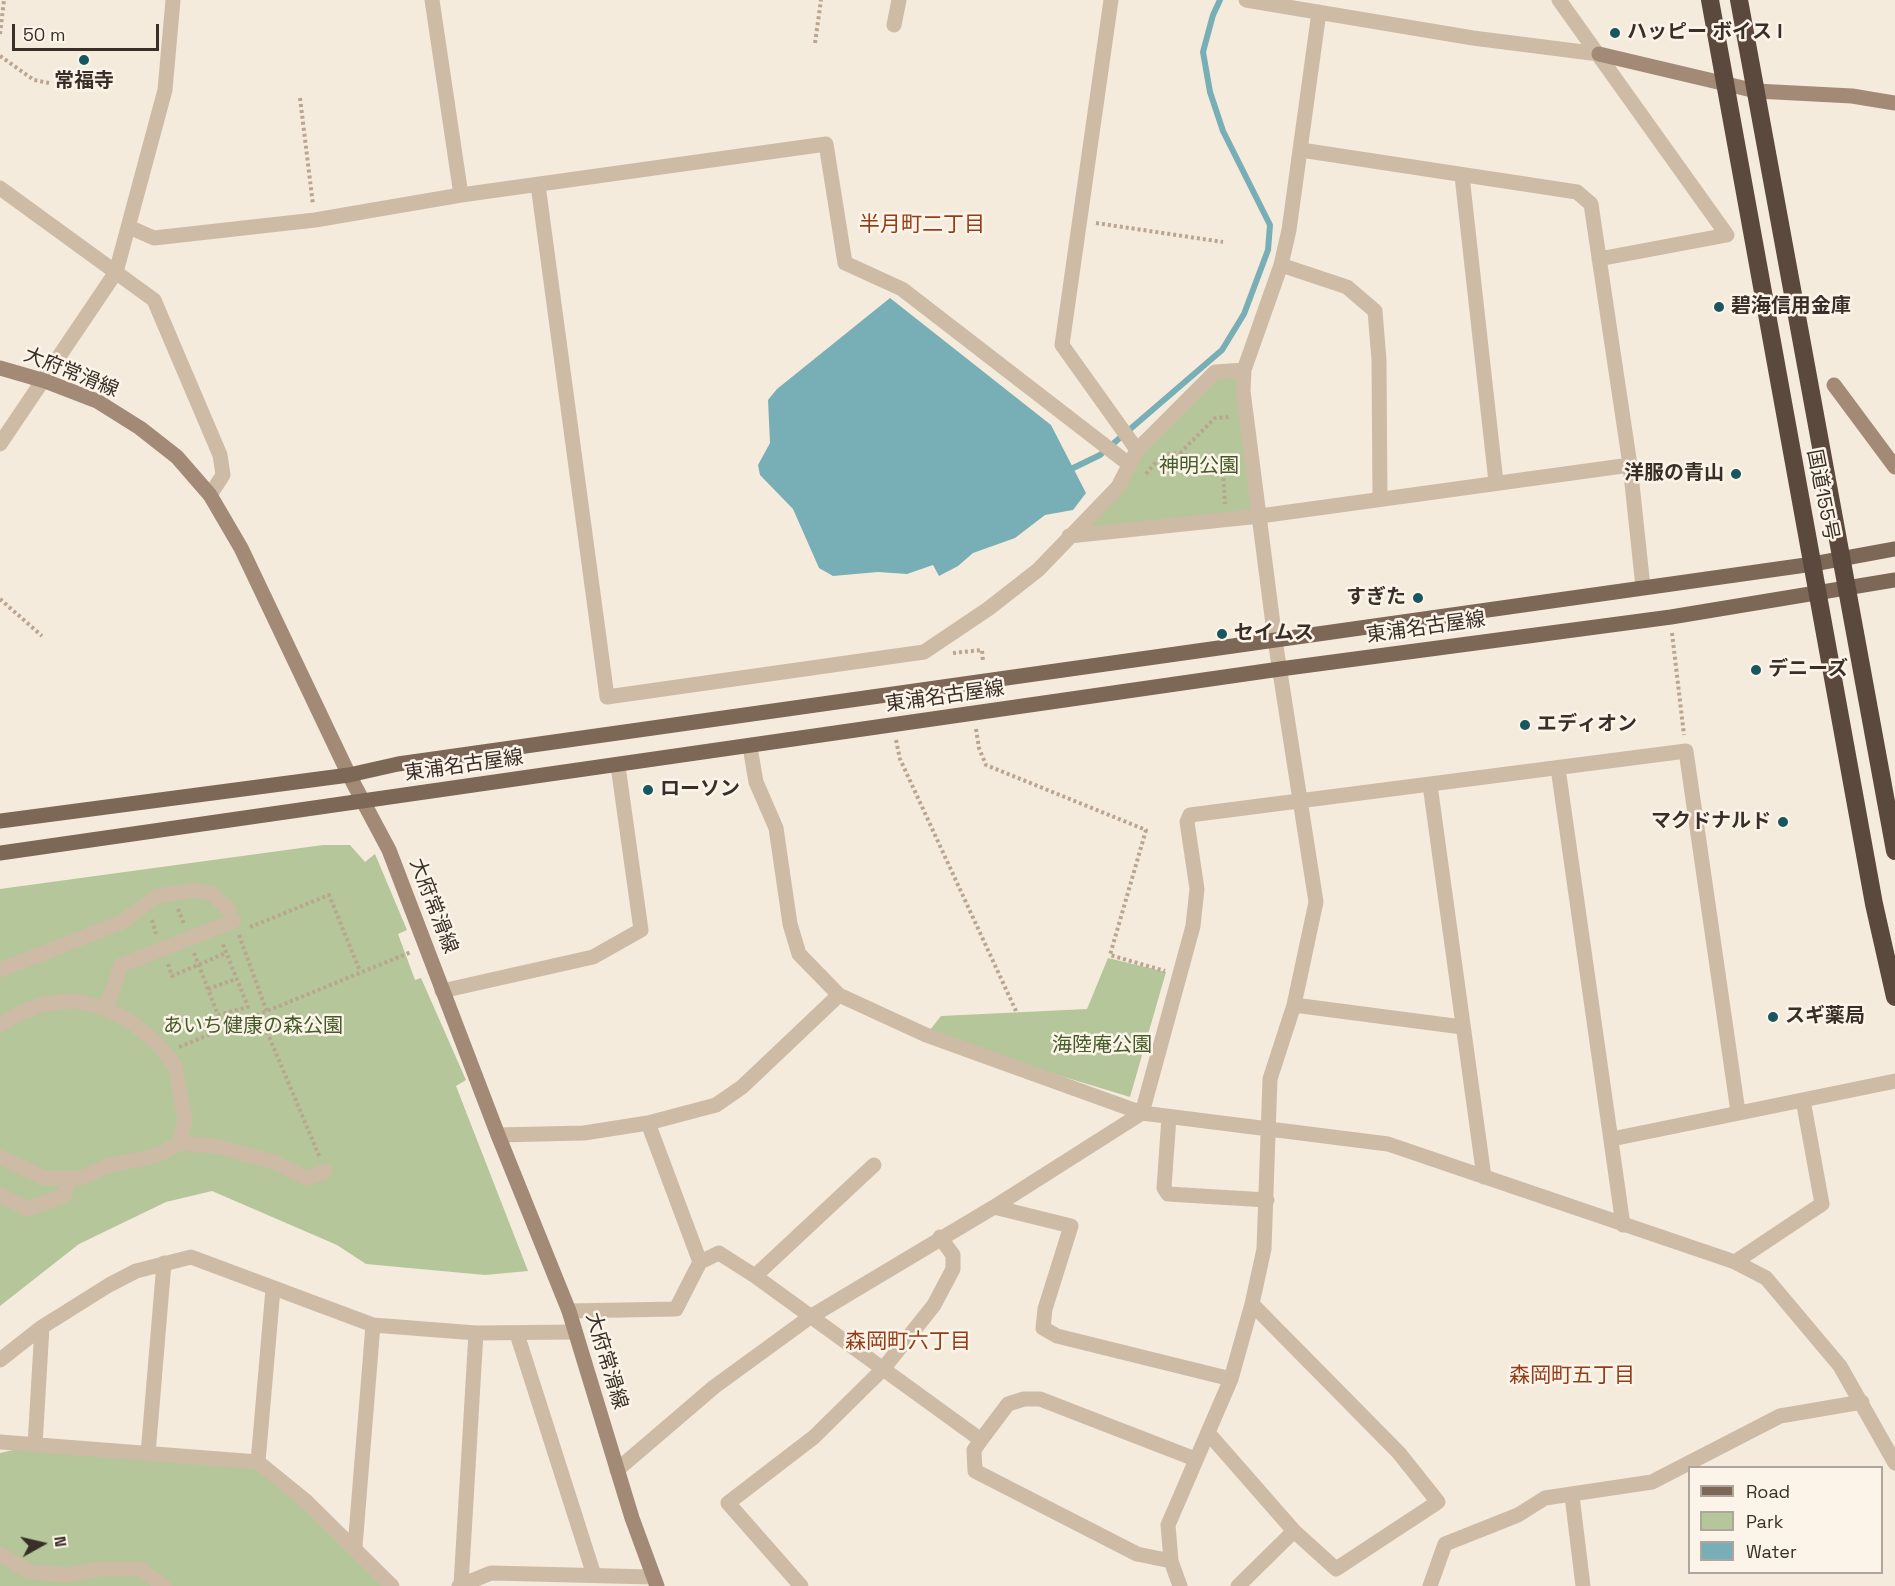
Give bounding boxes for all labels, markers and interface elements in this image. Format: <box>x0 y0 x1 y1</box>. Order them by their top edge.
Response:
scale bar <box>15 12 162 50</box>
place label: ハッピー ボイス I <box>1627 21 1782 45</box>
text: 50 m <box>23 23 65 46</box>
marker: ハッピー ボイス I <box>1608 26 1622 40</box>
marker: 常福寺 <box>77 53 91 67</box>
place label: 常福寺 <box>54 70 114 94</box>
district label: 半月町二丁目 <box>859 212 985 238</box>
place label: 碧海信用金庫 <box>1731 295 1851 319</box>
marker: 碧海信用金庫 <box>1712 300 1726 314</box>
street label: 大府常滑線 <box>20 343 122 403</box>
street label: 国道155号 <box>1801 447 1843 543</box>
park label: 神明公園 <box>1159 455 1239 479</box>
place label: 洋服の青山 <box>1624 462 1724 486</box>
marker: 洋服の青山 <box>1729 467 1743 481</box>
place label: すぎた <box>1346 586 1406 610</box>
marker: すぎた <box>1411 591 1425 605</box>
street label: 東浦名古屋線 <box>1365 608 1487 648</box>
place label: セイムス <box>1234 622 1314 646</box>
marker: セイムス <box>1215 627 1229 641</box>
place label: デニーズ <box>1768 658 1848 682</box>
marker: デニーズ <box>1749 663 1763 677</box>
street label: 東浦名古屋線 <box>884 677 1006 717</box>
place label: エディオン <box>1537 713 1637 737</box>
marker: エディオン <box>1518 718 1532 732</box>
street label: 東浦名古屋線 <box>403 746 525 786</box>
place label: ローソン <box>660 778 740 802</box>
marker: ローソン <box>641 783 655 797</box>
place label: マクドナルド <box>1651 810 1771 834</box>
marker: マクドナルド <box>1776 815 1790 829</box>
street label: 大府常滑線 <box>404 855 462 957</box>
place label: スギ薬局 <box>1785 1005 1865 1029</box>
marker: スギ薬局 <box>1766 1010 1780 1024</box>
park label: あいち健康の森公園 <box>163 1015 343 1039</box>
park label: 海陸庵公園 <box>1052 1034 1152 1058</box>
street label: 大府常滑線 <box>580 1310 632 1412</box>
district label: 森岡町六丁目 <box>845 1329 971 1355</box>
district label: 森岡町五丁目 <box>1509 1363 1635 1389</box>
legend <box>1688 1466 1883 1574</box>
text: Road <box>1746 1480 1790 1503</box>
text: Park <box>1746 1510 1783 1533</box>
north arrow <box>12 1514 72 1574</box>
text: N <box>49 1535 71 1548</box>
text: Water <box>1746 1540 1797 1563</box>

